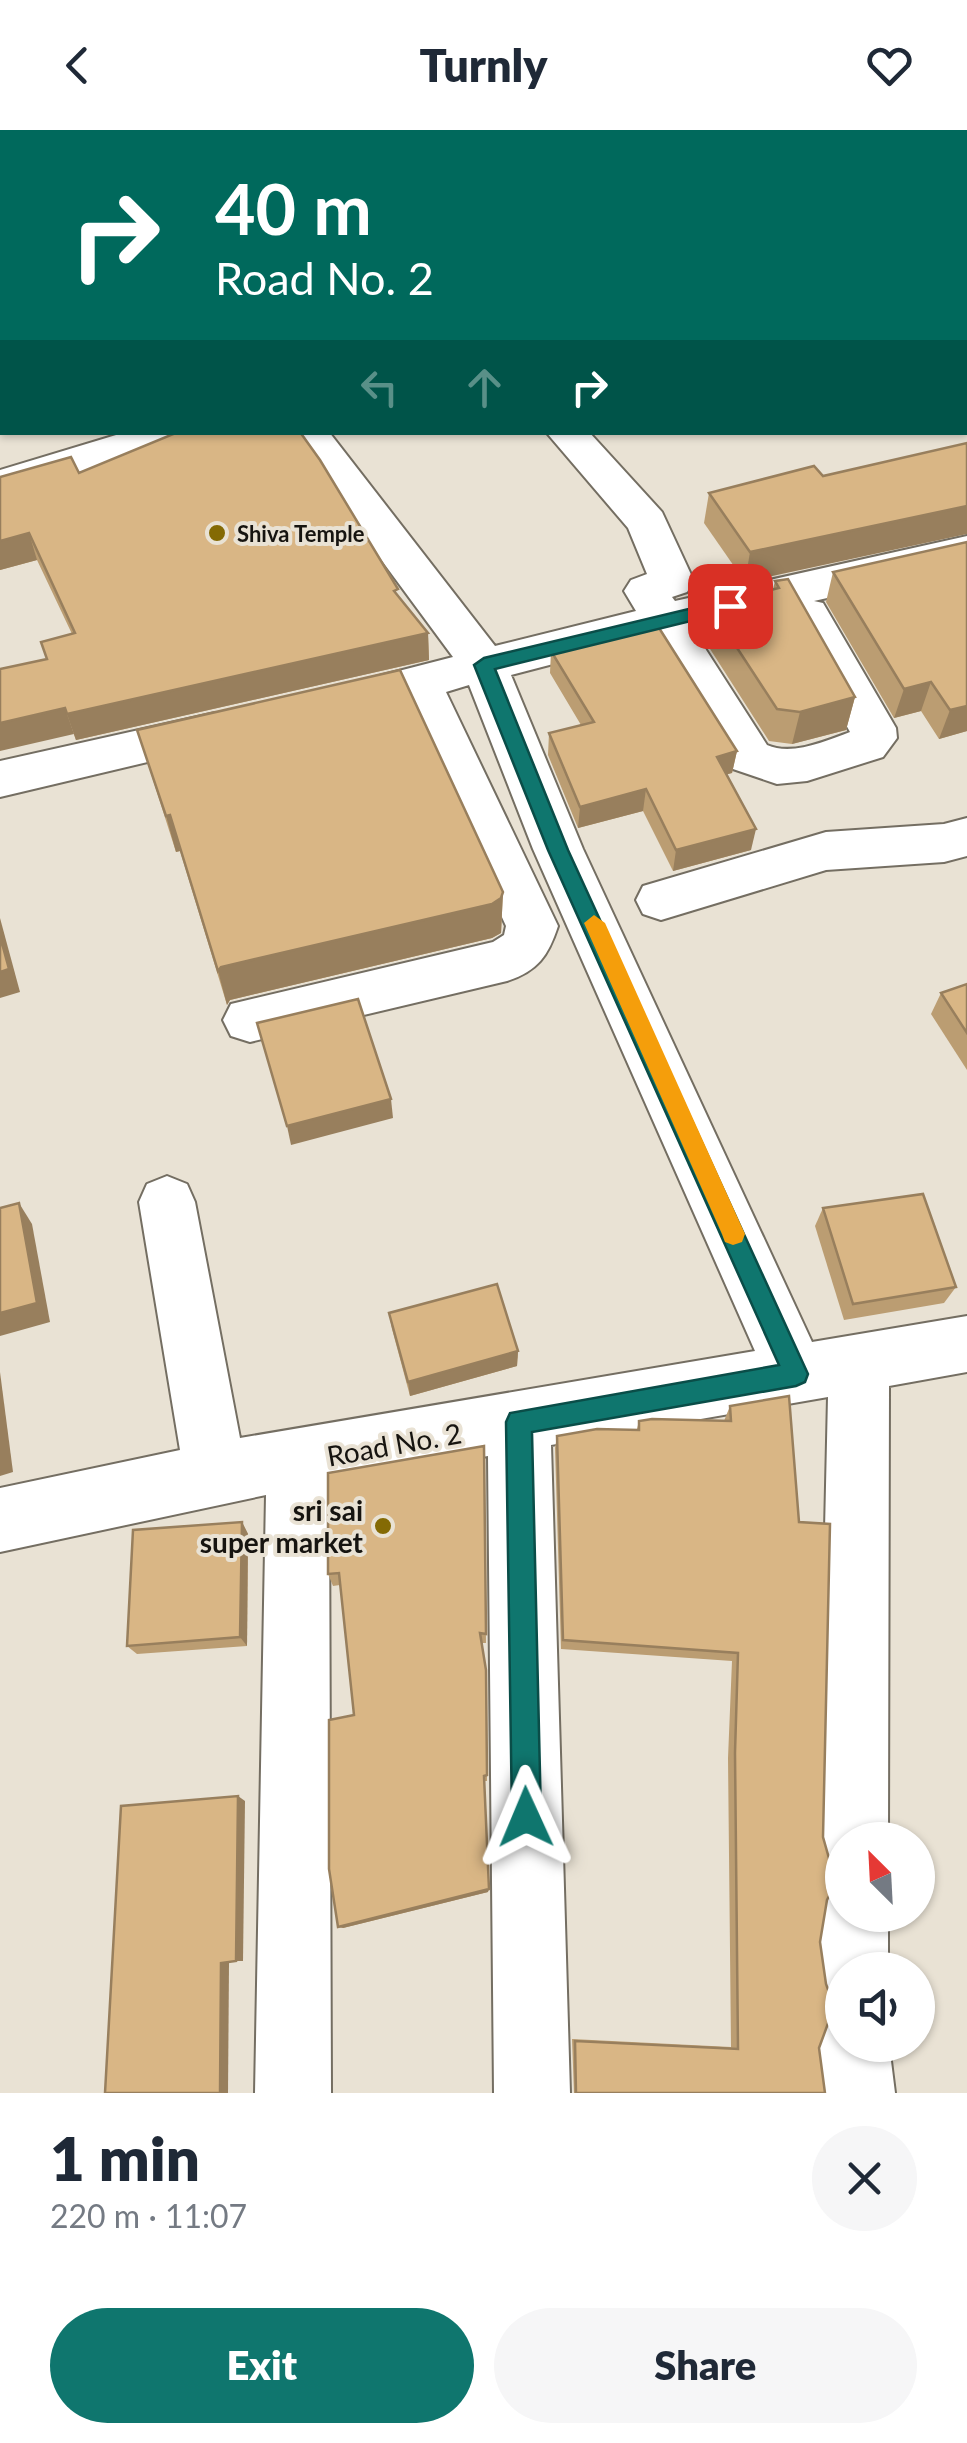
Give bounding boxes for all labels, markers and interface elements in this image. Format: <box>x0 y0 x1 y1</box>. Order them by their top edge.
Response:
icon: back <box>50 38 105 93</box>
text: Turnly <box>419 38 548 92</box>
icon: heart <box>862 38 917 93</box>
text: 40 m <box>215 166 372 250</box>
icon: right <box>50 170 180 300</box>
text: Road No. 2 <box>215 251 434 305</box>
icon: left <box>352 360 407 415</box>
icon: ahead <box>457 360 512 415</box>
icon: right <box>562 360 617 415</box>
place label: Shiva Temple <box>237 520 365 547</box>
marker: Shiva Temple <box>206 522 228 544</box>
pin <box>688 564 773 649</box>
icon: arrive <box>703 579 758 634</box>
street label: Road No. 2 <box>324 1415 464 1473</box>
place label: sri sai super market <box>200 1493 364 1559</box>
marker: sri sai super market <box>372 1515 394 1537</box>
position arrow <box>474 1765 578 1869</box>
north arrow <box>825 1822 935 1932</box>
map controls <box>825 1822 935 2062</box>
button: sound <box>825 1952 935 2062</box>
text: 1 min <box>50 2122 200 2194</box>
button: close <box>812 2126 917 2231</box>
text: 220 m · 11:07 <box>50 2196 247 2235</box>
button: Exit <box>50 2308 474 2423</box>
button: Share <box>494 2308 917 2423</box>

